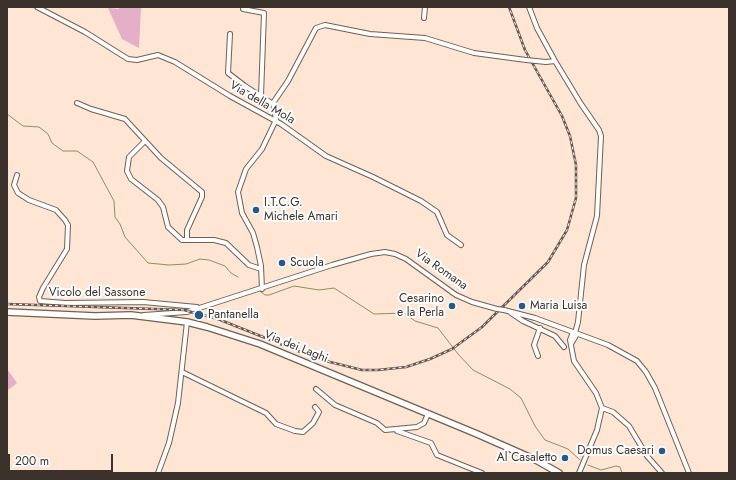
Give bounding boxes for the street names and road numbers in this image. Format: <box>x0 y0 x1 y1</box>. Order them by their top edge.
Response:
street label: Via della Mola <box>227 78 297 128</box>
street label: Via Romana <box>412 247 470 293</box>
street label: Vicolo del Sassone <box>49 286 145 300</box>
street label: Via dei Laghi <box>262 328 330 366</box>

